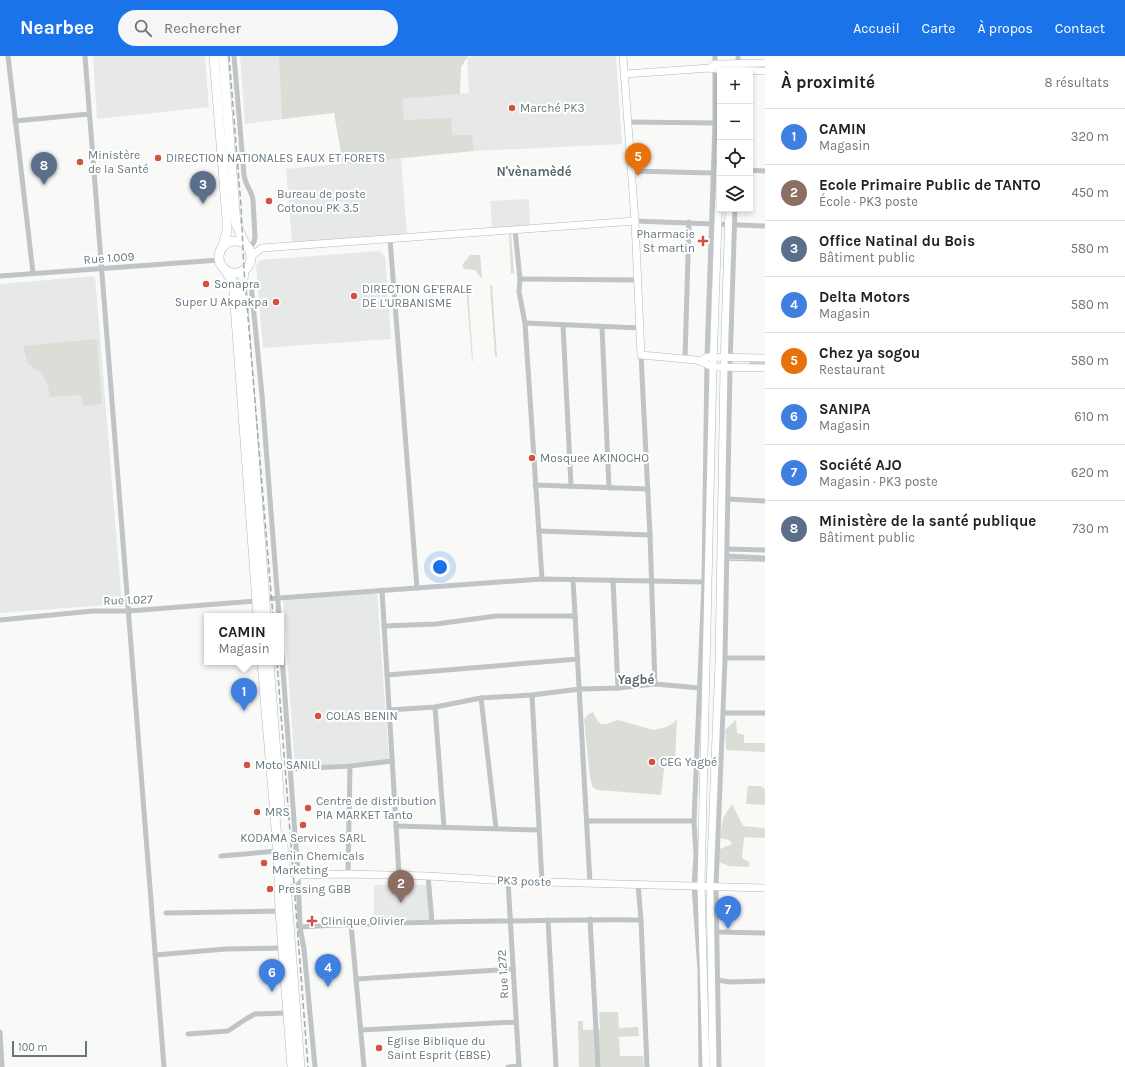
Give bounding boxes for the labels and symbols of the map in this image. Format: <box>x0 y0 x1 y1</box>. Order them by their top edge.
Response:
place label: Marché PK3 <box>520 101 585 115</box>
marker: Marché PK3 <box>507 103 517 113</box>
pin: 5 <box>625 143 651 176</box>
place label: Ministère de la Santé <box>88 148 149 176</box>
place label: DIRECTION NATIONALES EAUX ET FORETS <box>166 151 385 165</box>
pin: 8 <box>31 152 57 185</box>
marker: DIRECTION NATIONALES EAUX ET FORETS <box>153 153 163 163</box>
marker: Ministère de la Santé <box>75 157 85 167</box>
district label: N'vènamèdé <box>496 164 572 179</box>
pin: 3 <box>190 171 216 204</box>
place label: Bureau de poste Cotonou PK 3.5 <box>277 187 366 215</box>
marker: Bureau de poste Cotonou PK 3.5 <box>264 196 274 206</box>
place label: Pharmacie St martin <box>636 227 695 255</box>
marker: Pharmacie St martin <box>698 236 708 246</box>
street label: Rue 1.009 <box>83 249 135 267</box>
place label: Sonapra <box>214 277 260 291</box>
marker: Sonapra <box>201 279 211 289</box>
place label: DIRECTION GE'ERALE DE L'URBANISME <box>362 282 472 310</box>
marker: DIRECTION GE'ERALE DE L'URBANISME <box>349 291 359 301</box>
place label: Super U Akpakpa <box>175 295 268 309</box>
marker: Super U Akpakpa <box>271 297 281 307</box>
place label: Mosquee AKINOCHO <box>540 451 649 465</box>
marker: Mosquee AKINOCHO <box>527 453 537 463</box>
your location <box>430 557 450 577</box>
street label: Rue 1.027 <box>103 592 153 608</box>
district label: Yagbé <box>618 672 654 687</box>
pin: 1 <box>231 678 257 711</box>
place label: COLAS BENIN <box>326 709 398 723</box>
marker: COLAS BENIN <box>313 711 323 721</box>
place label: CEG Yagbé <box>660 755 717 769</box>
marker: CEG Yagbé <box>647 757 657 767</box>
place label: Moto SANILI <box>255 758 320 772</box>
marker: Moto SANILI <box>242 760 252 770</box>
place label: Centre de distribution PIA MARKET Tanto <box>316 794 436 822</box>
marker: Centre de distribution PIA MARKET Tanto <box>303 803 313 813</box>
place label: MRS <box>265 805 290 819</box>
marker: MRS <box>252 807 262 817</box>
marker: KODAMA Services SARL <box>298 820 308 830</box>
place label: KODAMA Services SARL <box>240 831 366 845</box>
place label: Benin Chemicals Marketing <box>272 849 365 877</box>
marker: Benin Chemicals Marketing <box>259 858 269 868</box>
pin: 2 <box>388 870 414 903</box>
street label: PK3 poste <box>497 873 551 889</box>
place label: Pressing GBB <box>278 882 351 896</box>
marker: Pressing GBB <box>265 884 275 894</box>
pin: 7 <box>715 896 741 929</box>
place label: Clinique Olivier <box>321 914 405 928</box>
marker: Clinique Olivier <box>306 915 318 927</box>
street label: Rue 1.272 <box>495 949 511 999</box>
pin: 4 <box>315 954 341 987</box>
pin: 6 <box>259 959 285 992</box>
place label: Eglise Biblique du Saint Esprit (EBSE) <box>387 1034 491 1062</box>
scale bar <box>12 1039 87 1058</box>
marker: Eglise Biblique du Saint Esprit (EBSE) <box>374 1043 384 1053</box>

